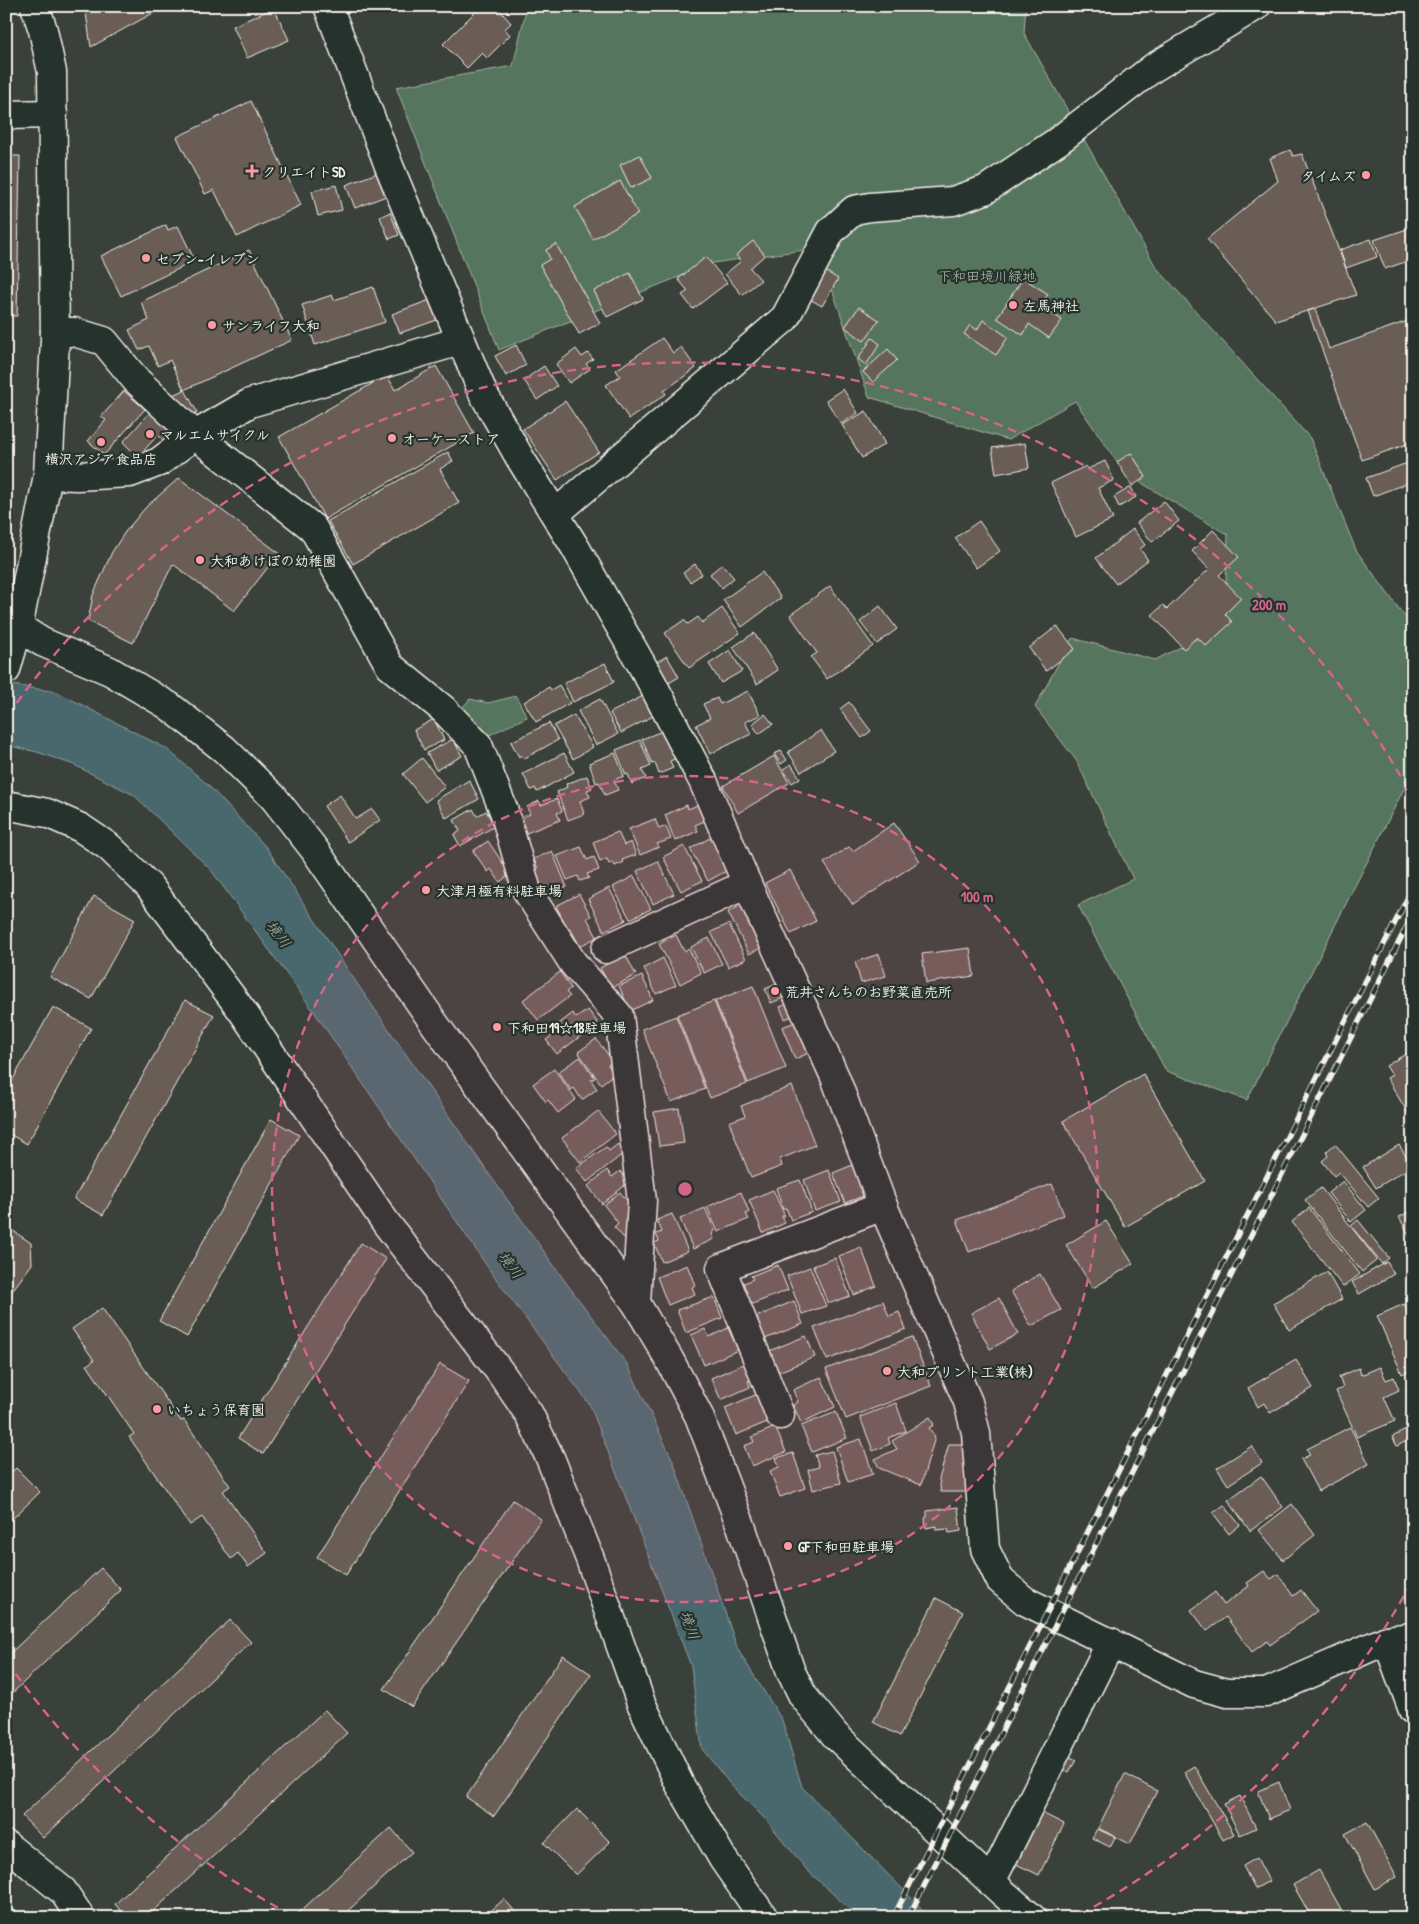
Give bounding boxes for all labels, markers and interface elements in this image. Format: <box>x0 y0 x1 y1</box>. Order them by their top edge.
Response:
place label: クリエイトSD <box>262 162 345 181</box>
marker: クリエイトSD <box>246 165 258 177</box>
place label: タイムズ <box>1301 166 1356 185</box>
marker: タイムズ <box>1360 169 1372 181</box>
place label: セブン-イレブン <box>156 249 260 268</box>
marker: セブン-イレブン <box>140 252 152 264</box>
park label: 下和田境川緑地 <box>938 266 1036 285</box>
place label: 左馬神社 <box>1023 296 1079 315</box>
marker: 左馬神社 <box>1007 299 1019 311</box>
place label: サンライフ大和 <box>222 316 320 335</box>
marker: サンライフ大和 <box>206 319 218 331</box>
place label: マルエムサイクル <box>160 425 270 444</box>
marker: マルエムサイクル <box>144 428 156 440</box>
place label: オーケーストア <box>402 429 500 448</box>
marker: オーケーストア <box>386 432 398 444</box>
marker: 横沢アジア食品店 <box>95 436 107 448</box>
place label: 横沢アジア食品店 <box>45 449 157 468</box>
place label: 大和あけぼの幼稚園 <box>210 551 336 570</box>
marker: 大和あけぼの幼稚園 <box>194 554 206 566</box>
text: 200 m <box>1252 594 1286 615</box>
place label: 大津月極有料駐車場 <box>436 881 562 900</box>
marker: 大津月極有料駐車場 <box>420 884 432 896</box>
text: 100 m <box>961 886 993 907</box>
water label: 境川 <box>262 916 296 952</box>
place label: 荒井さんちのお野菜直売所 <box>785 982 952 1001</box>
marker: 荒井さんちのお野菜直売所 <box>769 985 781 997</box>
place label: 下和田19☆18駐車場 <box>507 1018 626 1037</box>
marker: 下和田19☆18駐車場 <box>491 1021 503 1033</box>
centre of rings <box>676 1180 694 1198</box>
water label: 境川 <box>494 1247 528 1283</box>
place label: 大和プリント工業(株) <box>897 1362 1033 1381</box>
marker: 大和プリント工業(株) <box>881 1365 893 1377</box>
place label: いちょう保育園 <box>167 1400 265 1419</box>
marker: いちょう保育園 <box>151 1403 163 1415</box>
place label: GF下和田駐車場 <box>798 1537 894 1556</box>
marker: GF下和田駐車場 <box>782 1540 794 1552</box>
water label: 境川 <box>675 1607 705 1643</box>

